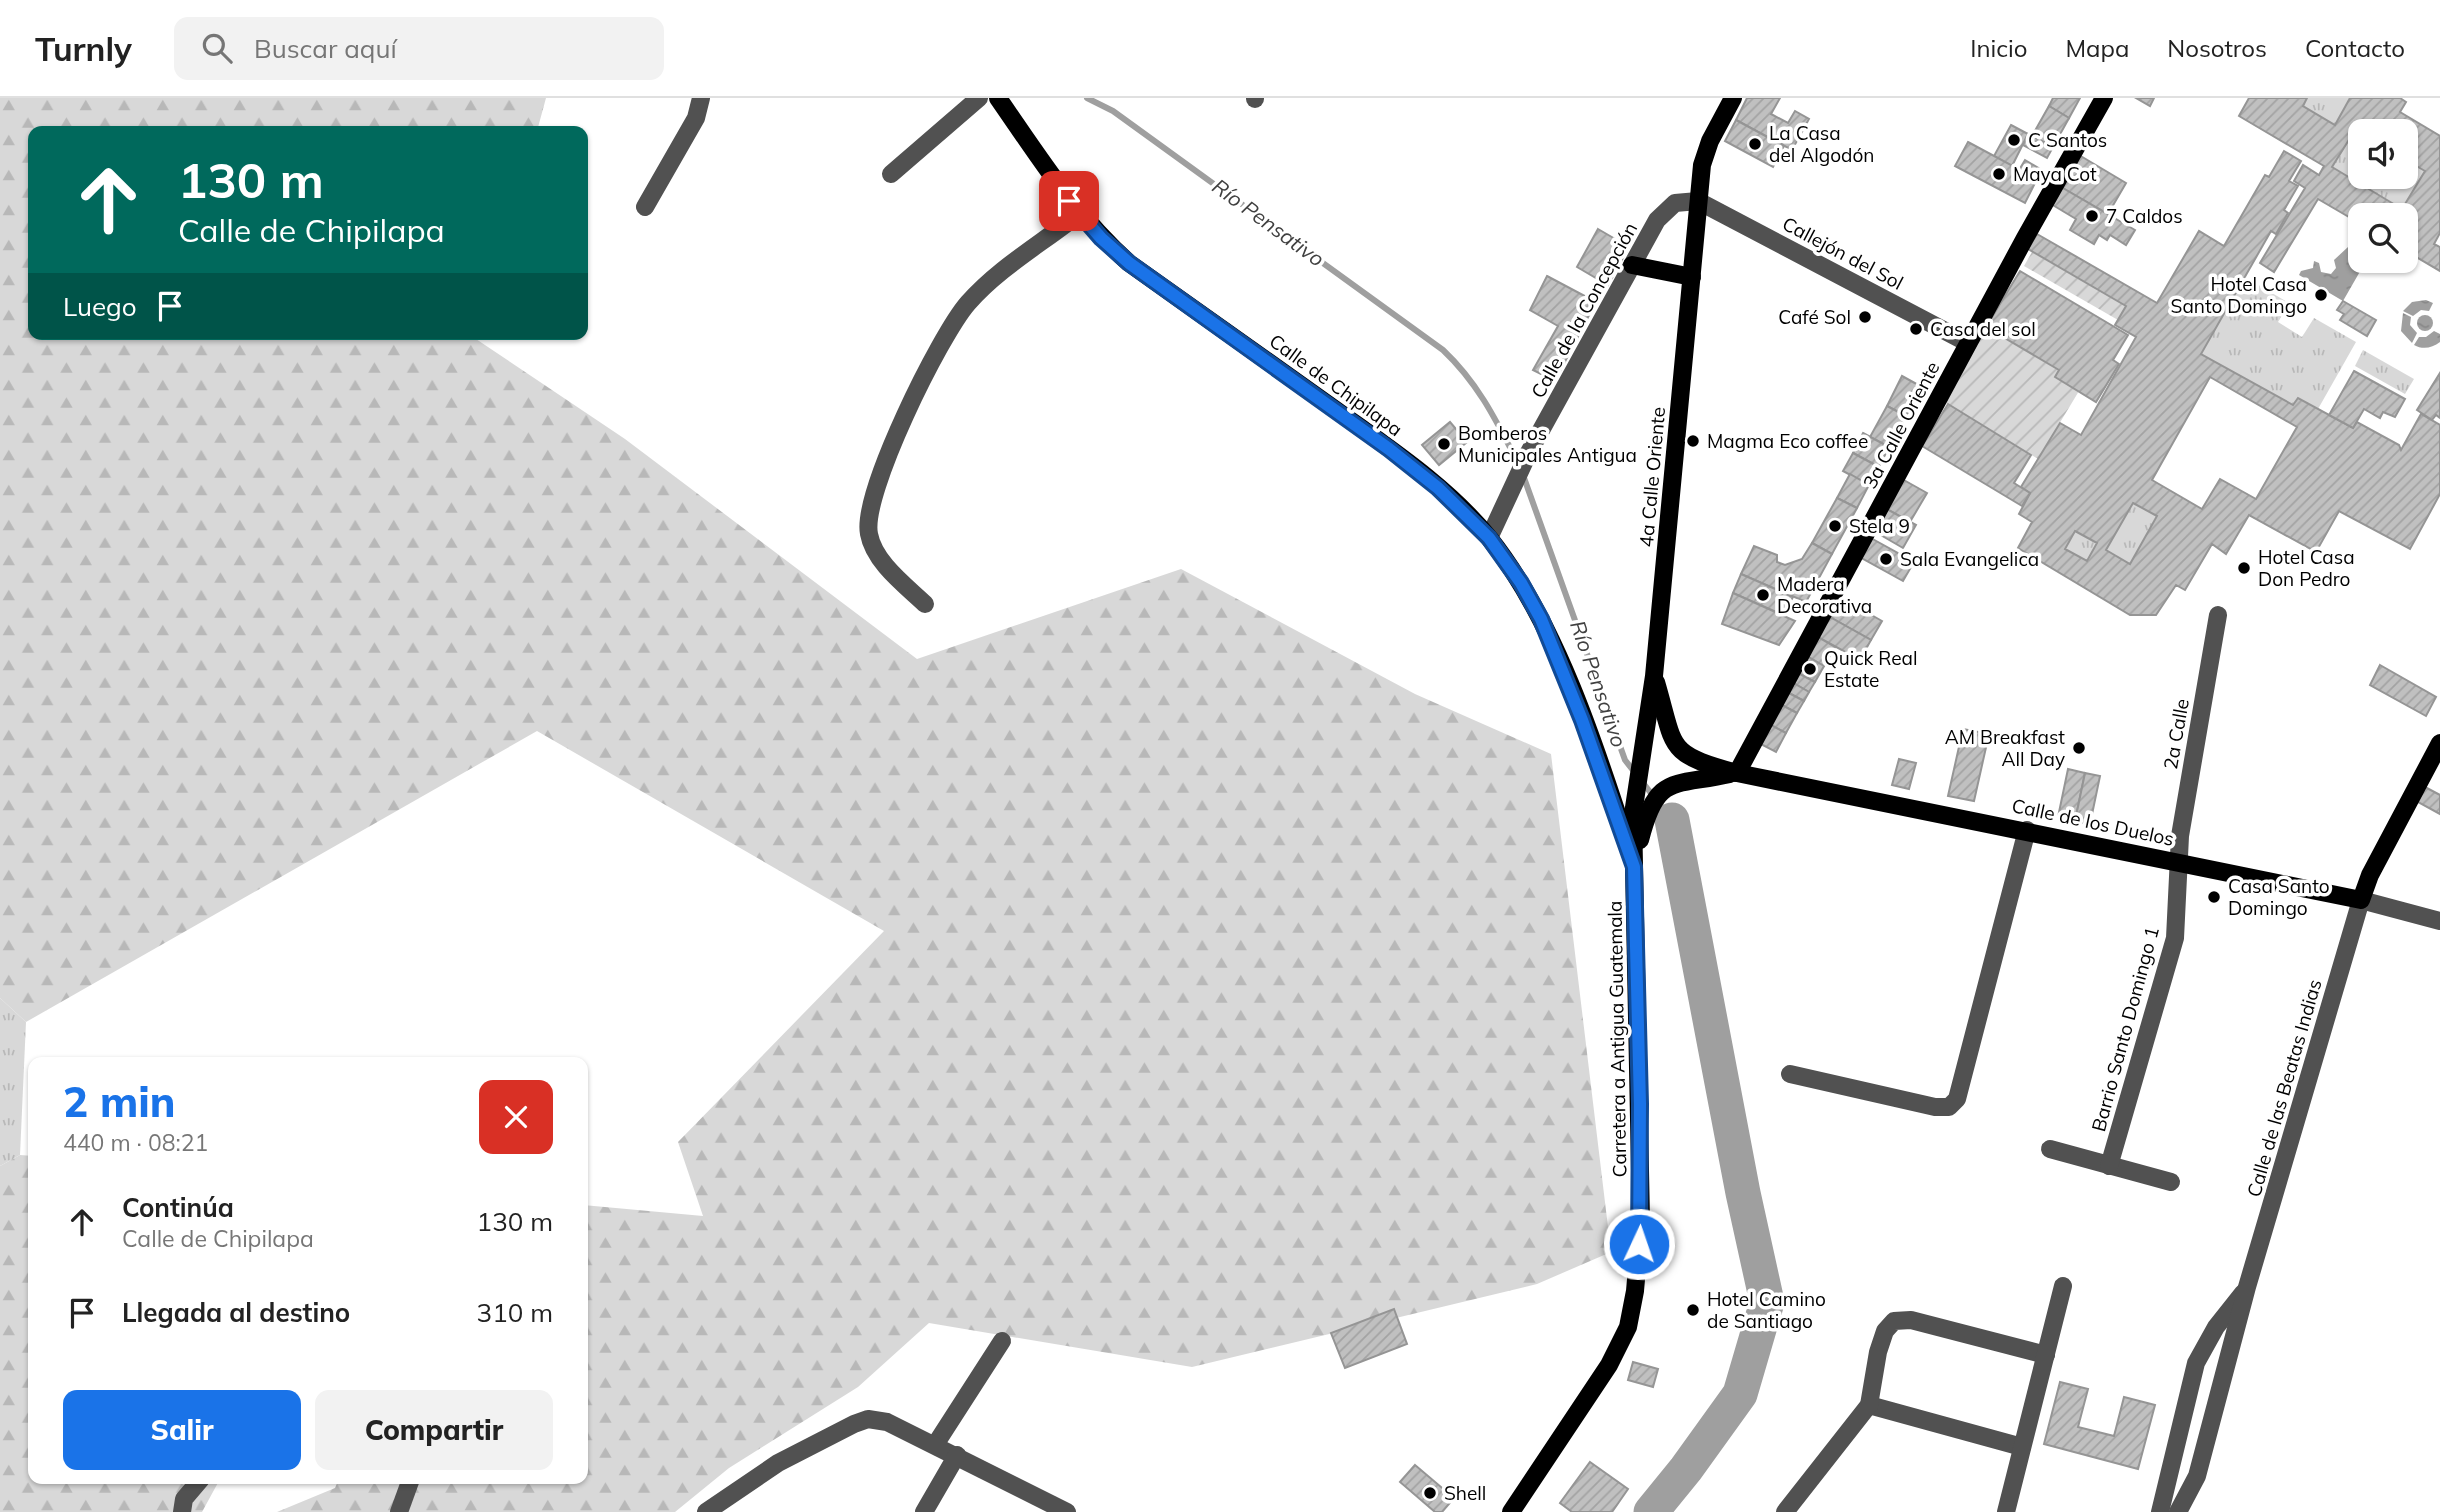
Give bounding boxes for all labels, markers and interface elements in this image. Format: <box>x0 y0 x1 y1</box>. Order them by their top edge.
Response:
search box <box>174 17 664 80</box>
text: Turnly <box>35 28 132 69</box>
icon: search <box>198 29 236 67</box>
text: Buscar aquí <box>254 32 397 65</box>
text: Inicio <box>1970 33 2027 63</box>
text: Mapa <box>2065 33 2129 63</box>
text: Nosotros <box>2167 33 2267 63</box>
text: Contacto <box>2305 33 2405 63</box>
map controls <box>2348 119 2418 273</box>
button: sound <box>2348 119 2418 189</box>
place label: La Casa del Algodón <box>1769 121 1874 167</box>
place label: C Santos <box>2028 128 2107 152</box>
marker: C Santos <box>2006 132 2022 148</box>
marker: La Casa del Algodón <box>1747 136 1763 152</box>
text: 130 m <box>178 149 324 210</box>
icon: ahead <box>63 154 154 245</box>
place label: Maya Cot <box>2013 162 2097 186</box>
marker: Maya Cot <box>1991 166 2007 182</box>
pin <box>1039 171 1099 231</box>
water label: Río Pensativo <box>1207 173 1330 272</box>
icon: arrive <box>1050 182 1088 220</box>
button: search <box>2348 203 2418 273</box>
place label: 7 Caldos <box>2106 204 2183 228</box>
marker: 7 Caldos <box>2084 208 2100 224</box>
text: Calle de Chipilapa <box>178 210 445 250</box>
street label: Callejón del Sol <box>1778 211 1908 295</box>
street label: Calle de la Concepción <box>1526 218 1642 402</box>
place label: Hotel Casa Santo Domingo <box>2171 272 2307 318</box>
icon: arrive <box>151 287 189 325</box>
marker: Hotel Casa Santo Domingo <box>2313 287 2329 303</box>
text: Luego <box>63 290 137 323</box>
place label: Café Sol <box>1778 305 1851 329</box>
marker: Café Sol <box>1857 309 1873 325</box>
place label: Casa del sol <box>1930 317 2036 341</box>
marker: Casa del sol <box>1908 321 1924 337</box>
street label: Calle de Chipilapa <box>1265 329 1407 441</box>
street label: 3a Calle Oriente <box>1857 357 1945 493</box>
street label: 4a Calle Oriente <box>1634 406 1670 548</box>
place label: Bomberos Municipales Antigua <box>1458 421 1637 467</box>
place label: Magma Eco coffee <box>1707 429 1868 453</box>
marker: Magma Eco coffee <box>1685 433 1701 449</box>
marker: Bomberos Municipales Antigua <box>1436 436 1452 452</box>
place label: Stela 9 <box>1849 514 1910 538</box>
marker: Stela 9 <box>1827 518 1843 534</box>
place label: Hotel Casa Don Pedro <box>2258 545 2355 591</box>
place label: Sala Evangelica <box>1900 547 2039 571</box>
marker: Sala Evangelica <box>1878 551 1894 567</box>
marker: Hotel Casa Don Pedro <box>2236 560 2252 576</box>
place label: Madera Decorativa <box>1777 572 1872 618</box>
marker: Madera Decorativa <box>1755 587 1771 603</box>
water label: Río Pensativo <box>1565 617 1633 750</box>
place label: Quick Real Estate <box>1824 646 1918 692</box>
marker: Quick Real Estate <box>1802 661 1818 677</box>
street label: 2a Calle <box>2158 697 2194 771</box>
place label: AM Breakfast All Day <box>1945 725 2065 771</box>
marker: AM Breakfast All Day <box>2071 740 2087 756</box>
street label: Calle de los Duelos <box>2010 793 2176 851</box>
place label: Casa Santo Domingo <box>2228 874 2330 920</box>
marker: Casa Santo Domingo <box>2206 889 2222 905</box>
street label: Carretera a Antigua Guatemala <box>1603 900 1631 1178</box>
street label: Barrio Santo Domingo 1 <box>2086 924 2164 1134</box>
street label: Calle de las Beatas Indias <box>2241 976 2327 1200</box>
text: 2 min <box>63 1075 176 1128</box>
button: close <box>479 1080 553 1154</box>
text: 440 m · 08:21 <box>63 1128 208 1157</box>
text: Continúa <box>122 1191 234 1224</box>
icon: ahead <box>63 1203 101 1241</box>
text: 130 m <box>477 1205 553 1238</box>
position arrow <box>1602 1207 1676 1281</box>
text: Calle de Chipilapa <box>122 1224 314 1253</box>
place label: Hotel Camino de Santiago <box>1707 1287 1826 1333</box>
icon: arrive <box>63 1294 101 1332</box>
text: Llegada al destino <box>122 1296 350 1329</box>
text: 310 m <box>477 1296 553 1329</box>
marker: Hotel Camino de Santiago <box>1685 1302 1701 1318</box>
button: Salir <box>63 1390 301 1470</box>
button: Compartir <box>315 1390 553 1470</box>
place label: Shell <box>1444 1481 1486 1505</box>
marker: Shell <box>1422 1485 1438 1501</box>

